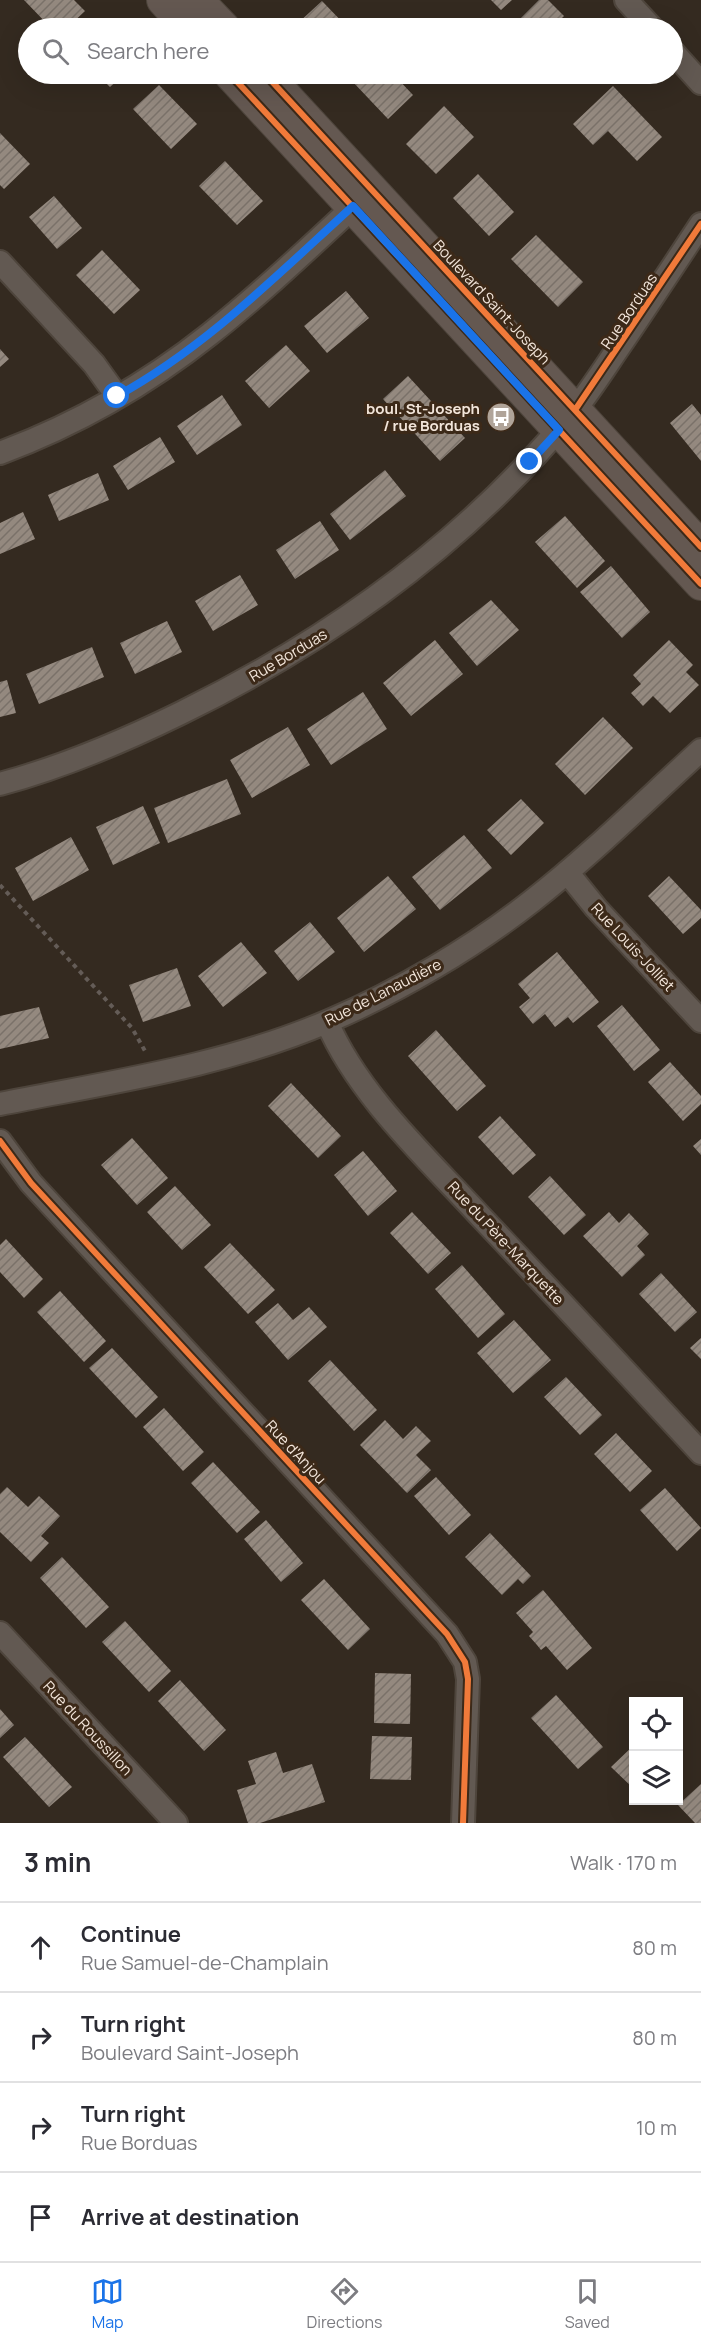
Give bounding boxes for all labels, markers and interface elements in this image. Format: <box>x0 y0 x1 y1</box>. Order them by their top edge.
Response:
search box <box>18 18 683 84</box>
icon: search <box>39 35 72 68</box>
text: Search here <box>87 36 209 66</box>
street label: Boulevard Saint-Joseph <box>429 235 555 369</box>
street label: Rue Borduas <box>596 269 662 353</box>
route start <box>103 382 129 408</box>
place label: boul. St-Joseph / rue Borduas <box>366 398 480 436</box>
bus stop icon: boul. St-Joseph / rue Borduas <box>485 401 517 433</box>
route end <box>516 448 542 474</box>
street label: Rue Borduas <box>245 623 331 687</box>
street label: Rue Louis-Jolliet <box>586 898 680 996</box>
street label: Rue de Lanaudière <box>321 953 445 1030</box>
street label: Rue du Père-Marquette <box>443 1177 569 1310</box>
street label: Rue d'Anjou <box>261 1415 331 1489</box>
street label: Rue du Roussillon <box>39 1676 137 1780</box>
map controls <box>629 1697 683 1805</box>
button: locate <box>629 1697 683 1751</box>
button: layers <box>629 1751 683 1805</box>
text: 3 min <box>24 1844 91 1880</box>
text: Walk · 170 m <box>570 1849 677 1876</box>
text: Continue <box>81 1919 181 1949</box>
icon: ahead <box>24 1931 57 1964</box>
text: 80 m <box>632 1934 677 1961</box>
text: Rue Samuel-de-Champlain <box>81 1949 329 1976</box>
text: Turn right <box>81 2009 186 2039</box>
icon: right <box>24 2021 57 2054</box>
text: 80 m <box>632 2024 677 2051</box>
text: Boulevard Saint-Joseph <box>81 2039 299 2066</box>
text: Turn right <box>81 2099 186 2129</box>
icon: right <box>24 2111 57 2144</box>
text: 10 m <box>636 2114 677 2141</box>
text: Rue Borduas <box>81 2129 198 2156</box>
icon: arrive <box>24 2201 57 2234</box>
text: Arrive at destination <box>81 2202 299 2232</box>
tab: Map <box>91 2275 124 2333</box>
tab: Directions <box>307 2275 382 2333</box>
tab: Saved <box>565 2275 610 2333</box>

